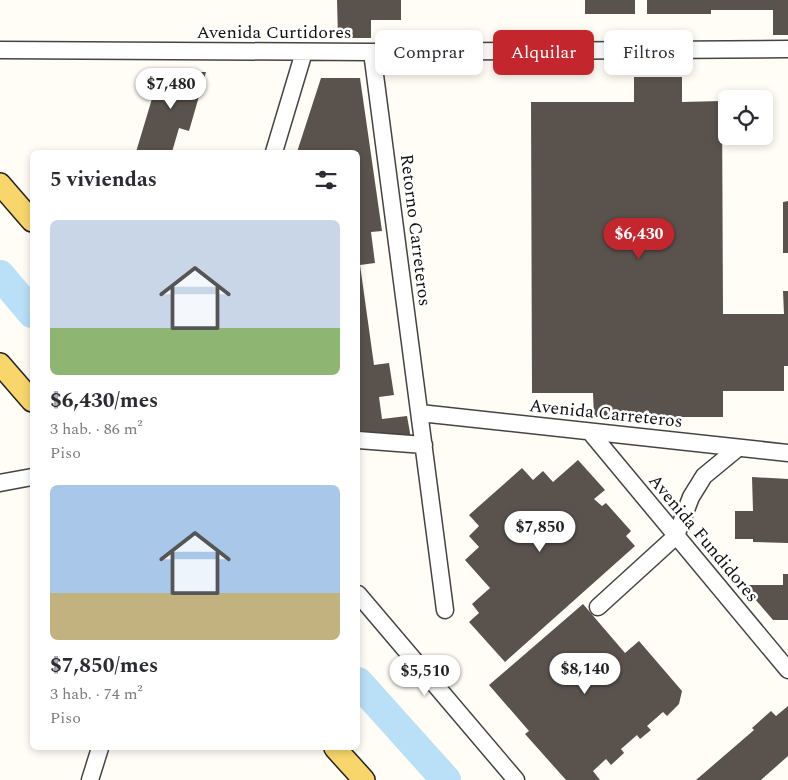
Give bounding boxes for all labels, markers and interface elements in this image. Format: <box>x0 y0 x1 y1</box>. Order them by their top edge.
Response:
street label: Avenida Curtidores <box>196 19 352 46</box>
chip: Comprar <box>375 30 483 75</box>
chip: Alquilar <box>493 30 594 75</box>
chip: Filtros <box>604 30 693 75</box>
pin: $7,480 <box>130 68 212 110</box>
text: $7,480 <box>146 72 196 96</box>
map controls <box>718 90 773 145</box>
button: locate <box>718 90 773 145</box>
street label: Retorno Carreteros <box>393 152 438 308</box>
text: 5 viviendas <box>50 164 157 196</box>
icon: filters <box>312 166 340 194</box>
pin: $6,430 <box>598 218 680 260</box>
text: $6,430 <box>614 222 664 246</box>
icon: home <box>150 253 240 343</box>
text: $6,430/mes <box>50 385 158 417</box>
street label: Avenida Carreteros <box>528 392 684 435</box>
text: 3 hab. · 86 m² <box>50 417 143 441</box>
text: Piso <box>50 441 81 465</box>
street label: Avenida Fundidores <box>642 468 765 608</box>
pin: $7,850 <box>499 510 581 553</box>
text: $7,850 <box>515 515 565 539</box>
icon: home <box>150 518 240 608</box>
text: $7,850/mes <box>50 650 158 682</box>
pin: $8,140 <box>544 652 626 695</box>
pin: $5,510 <box>384 654 466 697</box>
text: $8,140 <box>560 657 610 681</box>
text: $5,510 <box>400 659 450 683</box>
text: 3 hab. · 74 m² <box>50 682 143 706</box>
text: Piso <box>50 706 81 730</box>

